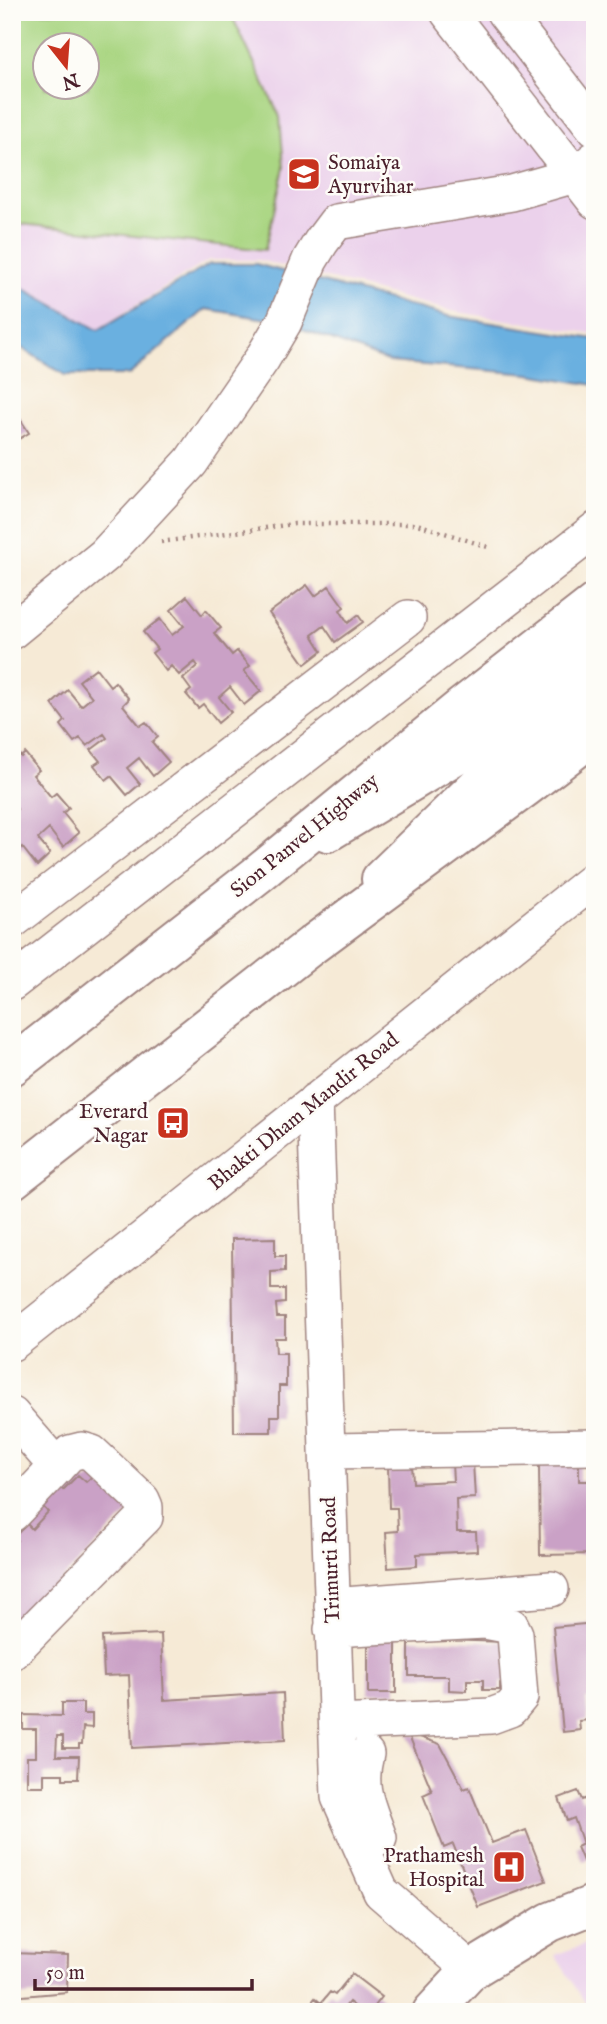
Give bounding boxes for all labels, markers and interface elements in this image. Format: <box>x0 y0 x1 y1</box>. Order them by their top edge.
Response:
north arrow <box>32 32 102 102</box>
text: N <box>58 66 83 94</box>
place label: Somaiya Ayurvihar <box>327 150 414 201</box>
school or university icon: Somaiya Ayurvihar <box>285 155 323 193</box>
street label: Sion Panvel Highway <box>225 768 385 904</box>
street label: Bhakti Dham Mandir Road <box>203 1027 405 1197</box>
place label: Everard Nagar <box>79 1099 149 1150</box>
bus stop icon: Everard Nagar <box>154 1104 192 1142</box>
street label: Trimurti Road <box>316 1495 347 1624</box>
place label: Prathamesh Hospital <box>383 1843 484 1894</box>
hospital icon: Prathamesh Hospital <box>490 1848 528 1886</box>
scale bar <box>35 1947 252 1991</box>
text: 50 m <box>46 1960 85 1987</box>

